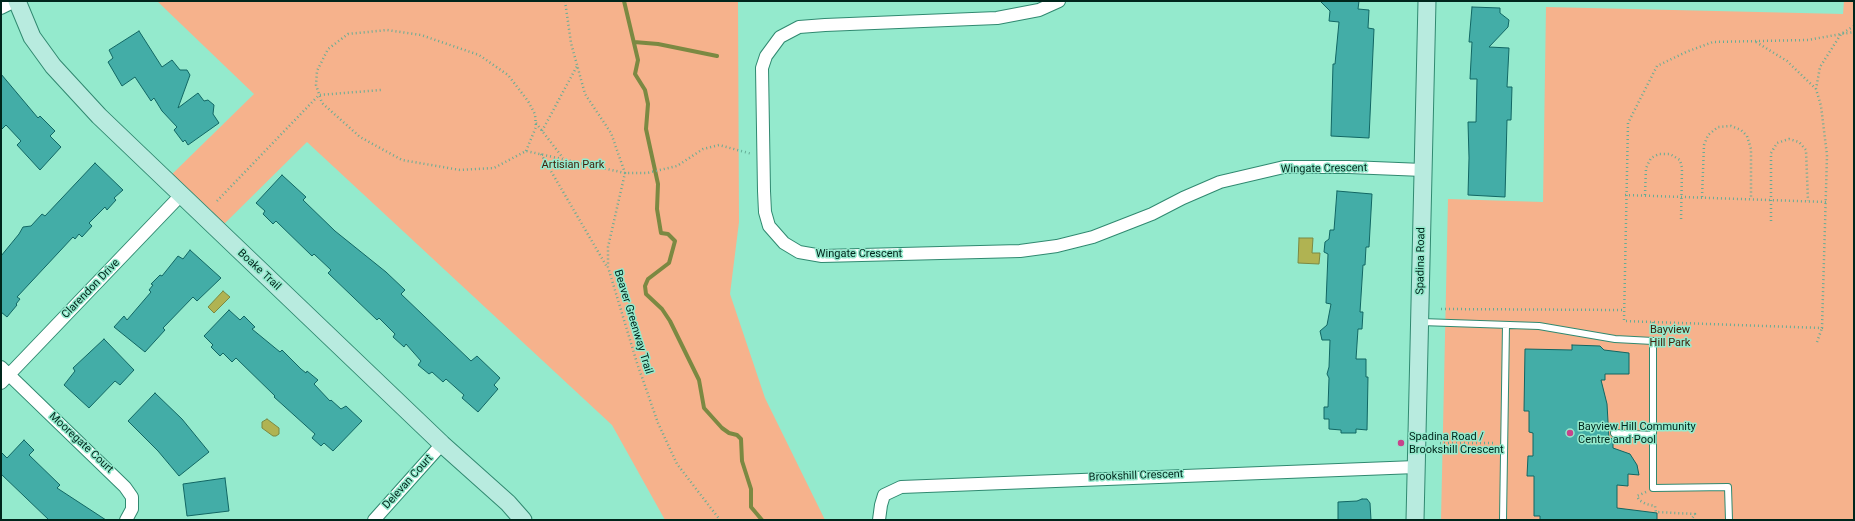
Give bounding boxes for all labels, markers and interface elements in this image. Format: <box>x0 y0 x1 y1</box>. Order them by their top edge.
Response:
park label: Artisian Park <box>542 158 604 172</box>
street label: Wingate Crescent <box>1281 162 1367 176</box>
street label: Spadina Road <box>1414 227 1428 295</box>
street label: Boake Trail <box>235 247 283 293</box>
street label: Wingate Crescent <box>816 247 902 261</box>
street label: Clarendon Drive <box>59 257 123 321</box>
street label: Beaver Greenway Trail <box>611 268 655 376</box>
park label: Bayview Hill Park <box>1650 323 1690 349</box>
street label: Mooregate Court <box>46 410 116 476</box>
place label: Bayview Hill Community Centre and Pool <box>1578 420 1696 446</box>
marker: Bayview Hill Community Centre and Pool <box>1565 428 1575 438</box>
place label: Spadina Road / Brookshill Crescent <box>1409 430 1504 456</box>
marker: Spadina Road / Brookshill Crescent <box>1396 438 1406 448</box>
street label: Delevan Court <box>380 452 436 512</box>
street label: Brookshill Crescent <box>1088 468 1184 484</box>

